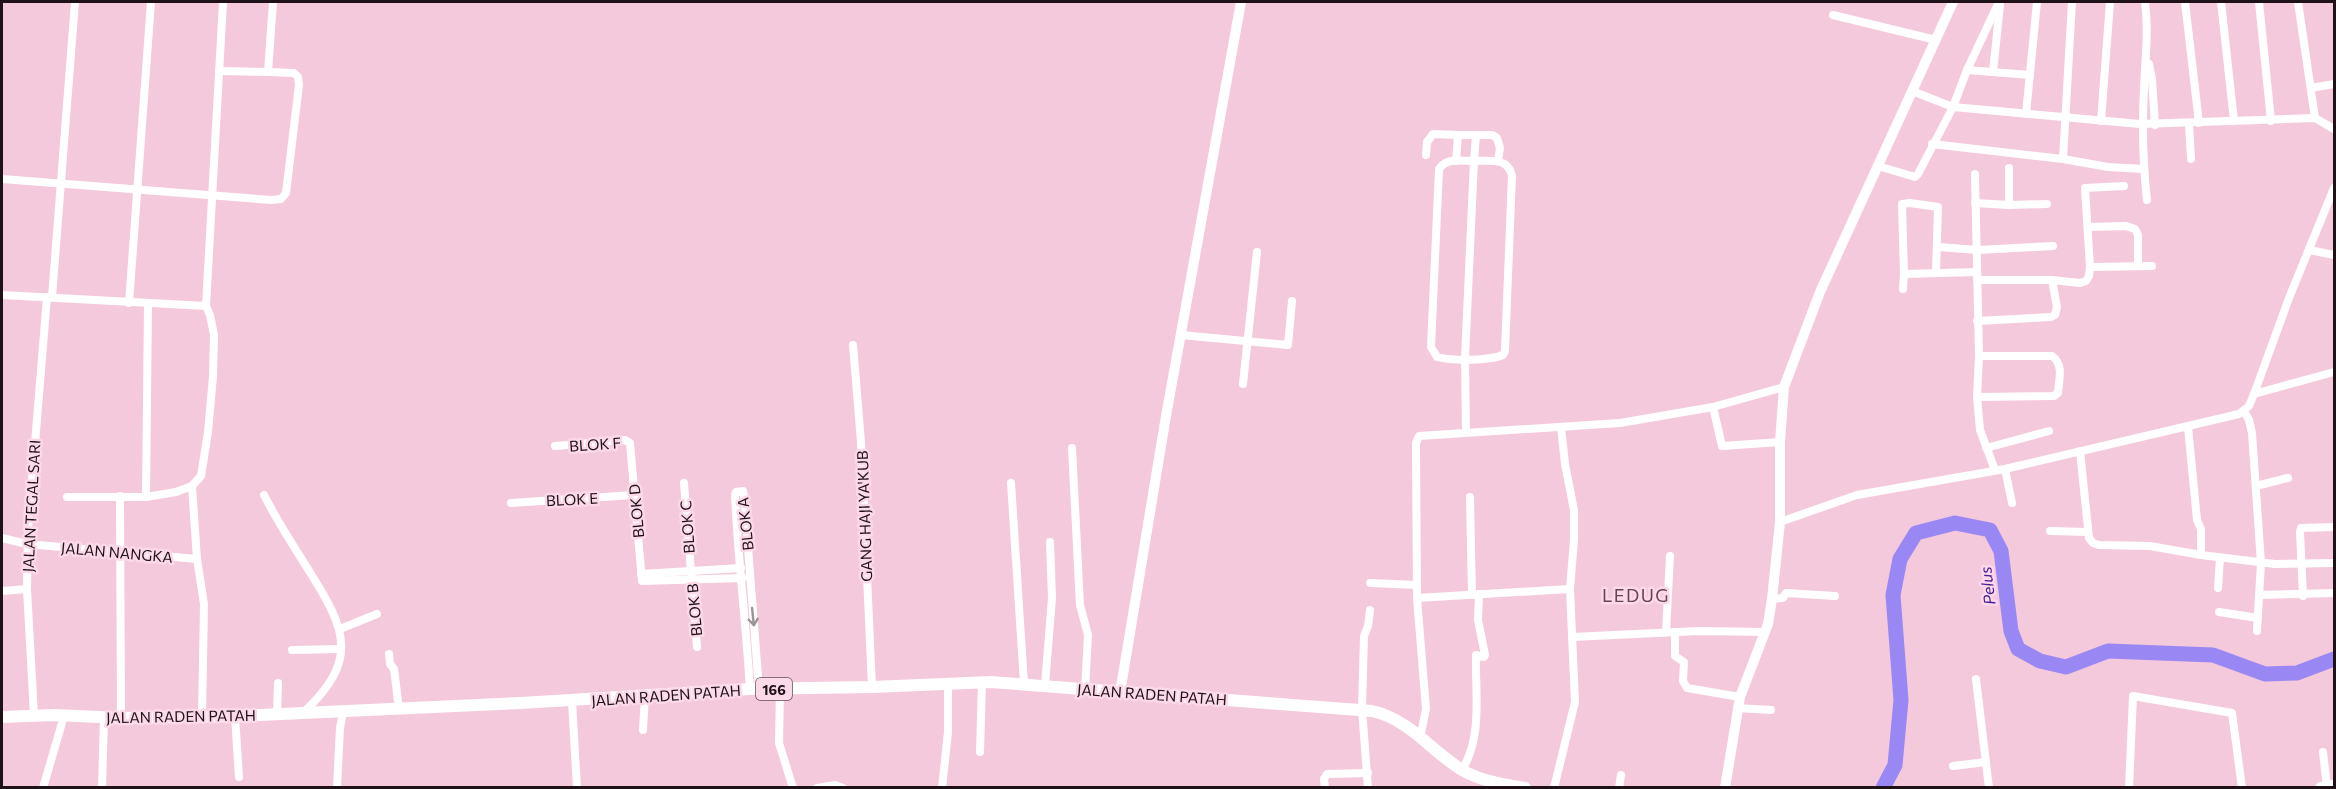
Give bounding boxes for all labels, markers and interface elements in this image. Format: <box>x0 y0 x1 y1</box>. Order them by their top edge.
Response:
street label: BLOK F <box>569 433 621 455</box>
street label: JALAN TEGAL SARI <box>19 439 43 573</box>
street label: GANG HAJI YA'KUB <box>853 450 875 582</box>
street label: BLOK D <box>625 483 647 539</box>
street label: BLOK E <box>546 489 599 509</box>
street label: BLOK A <box>733 496 757 552</box>
street label: BLOK C <box>676 500 698 554</box>
street label: JALAN NANGKA <box>60 538 174 566</box>
water label: Pelus <box>1975 566 1999 606</box>
street label: BLOK B <box>683 583 705 637</box>
district label: LEDUG <box>1602 584 1670 606</box>
one-way arrow <box>748 606 759 626</box>
road number: 166 <box>756 678 792 700</box>
street label: JALAN RADEN PATAH <box>1077 680 1227 708</box>
street label: JALAN RADEN PATAH <box>591 681 741 709</box>
street label: JALAN RADEN PATAH <box>106 706 256 726</box>

